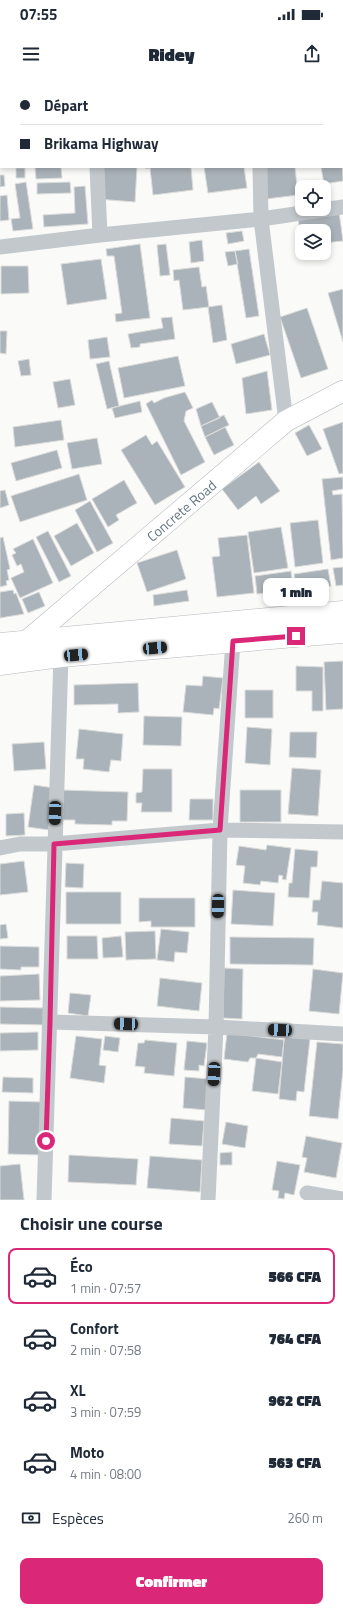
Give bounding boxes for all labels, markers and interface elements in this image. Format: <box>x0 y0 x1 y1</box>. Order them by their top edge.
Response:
text: 07:55 <box>20 3 57 26</box>
text: Ridey <box>148 41 195 68</box>
icon: menu <box>20 43 42 65</box>
icon: share <box>301 43 323 65</box>
text: Départ <box>44 94 88 117</box>
text: Brikama Highway <box>44 132 158 155</box>
map controls <box>295 180 331 260</box>
button: locate <box>295 180 331 216</box>
button: layers <box>295 224 331 260</box>
street label: Concrete Road <box>141 474 220 546</box>
callout: 1 min <box>263 578 329 606</box>
text: 1 min <box>280 582 312 602</box>
route end <box>287 627 305 645</box>
car <box>143 641 167 655</box>
car <box>64 648 88 662</box>
car <box>49 801 61 825</box>
car <box>212 894 224 918</box>
car <box>114 1018 138 1030</box>
car <box>268 1023 292 1037</box>
car <box>207 1062 221 1086</box>
route start <box>37 1132 55 1150</box>
text: Choisir une course <box>20 1210 163 1237</box>
text: Éco <box>70 1255 93 1278</box>
icon: car <box>22 1258 58 1294</box>
text: 566 CFA <box>268 1265 321 1288</box>
text: 1 min · 07:57 <box>70 1278 141 1298</box>
text: Confort <box>70 1317 119 1340</box>
icon: car <box>22 1320 58 1356</box>
text: 764 CFA <box>268 1327 321 1350</box>
text: 2 min · 07:58 <box>70 1340 141 1360</box>
text: XL <box>70 1379 86 1402</box>
icon: car <box>22 1382 58 1418</box>
text: 962 CFA <box>268 1389 321 1412</box>
text: 3 min · 07:59 <box>70 1402 141 1422</box>
text: Moto <box>70 1441 104 1464</box>
icon: car <box>22 1444 58 1480</box>
text: 563 CFA <box>268 1451 321 1474</box>
text: 4 min · 08:00 <box>70 1464 141 1484</box>
icon: cash <box>20 1507 42 1529</box>
text: Espèces <box>52 1507 104 1530</box>
text: 260 m <box>287 1508 323 1528</box>
button: Confirmer <box>20 1558 323 1604</box>

